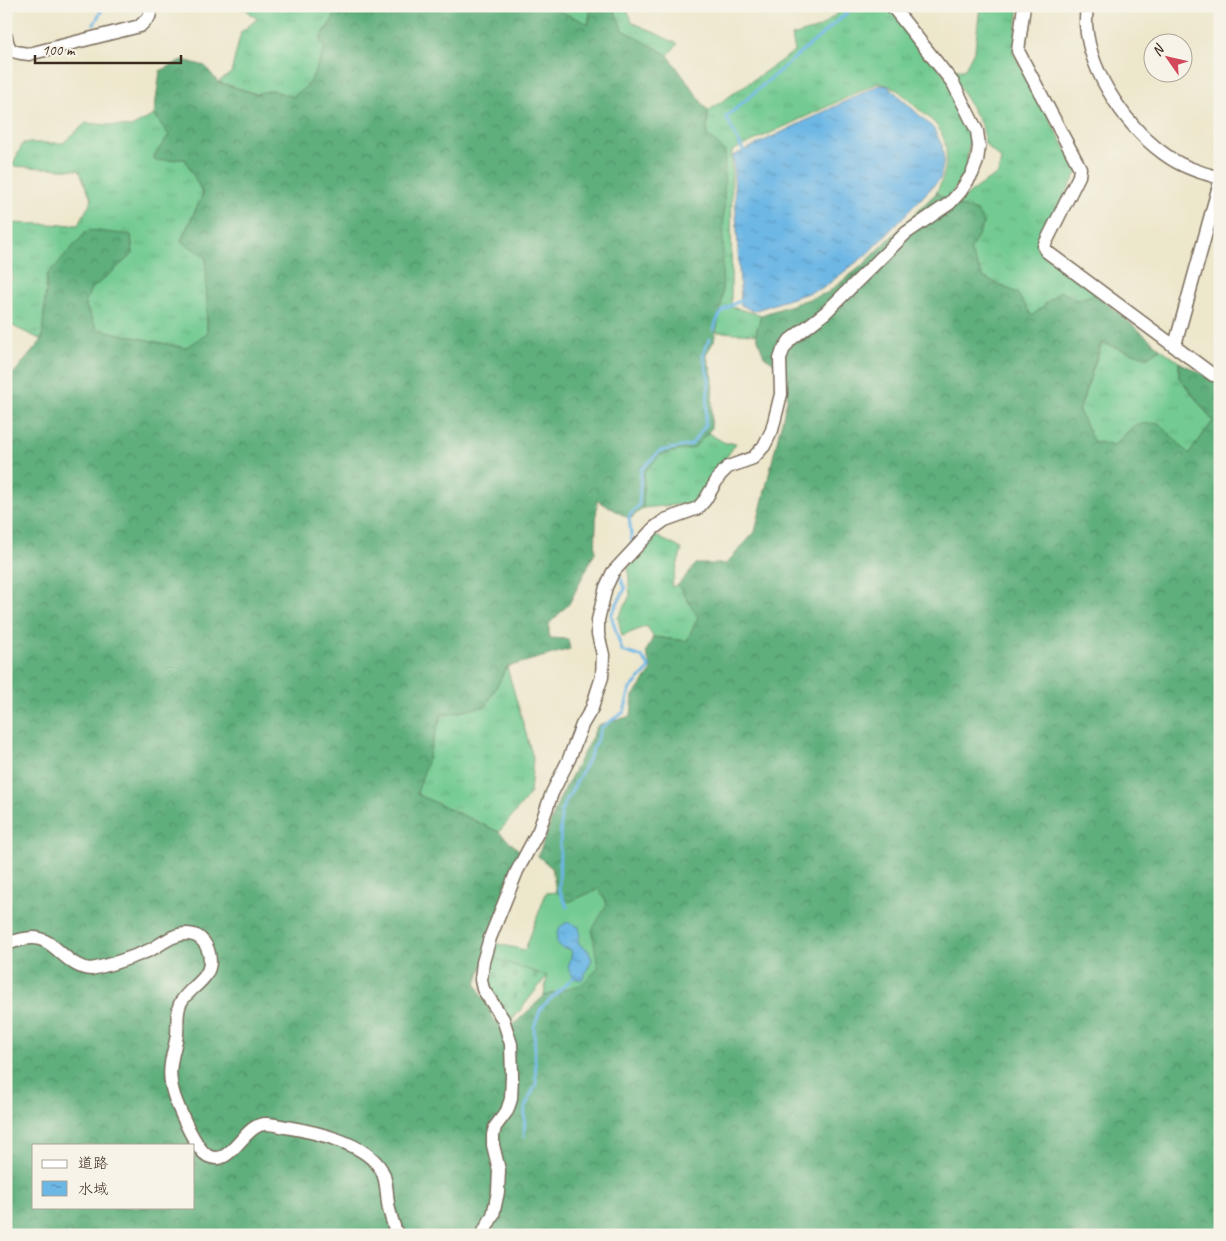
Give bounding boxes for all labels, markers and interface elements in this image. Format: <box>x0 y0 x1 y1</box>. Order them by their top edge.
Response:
scale bar <box>35 32 181 64</box>
north arrow <box>1144 32 1194 82</box>
text: 100 m <box>42 41 76 60</box>
text: N <box>1148 41 1168 59</box>
legend <box>32 1144 195 1208</box>
text: 道路 <box>78 1154 108 1173</box>
text: 水域 <box>78 1180 108 1199</box>

